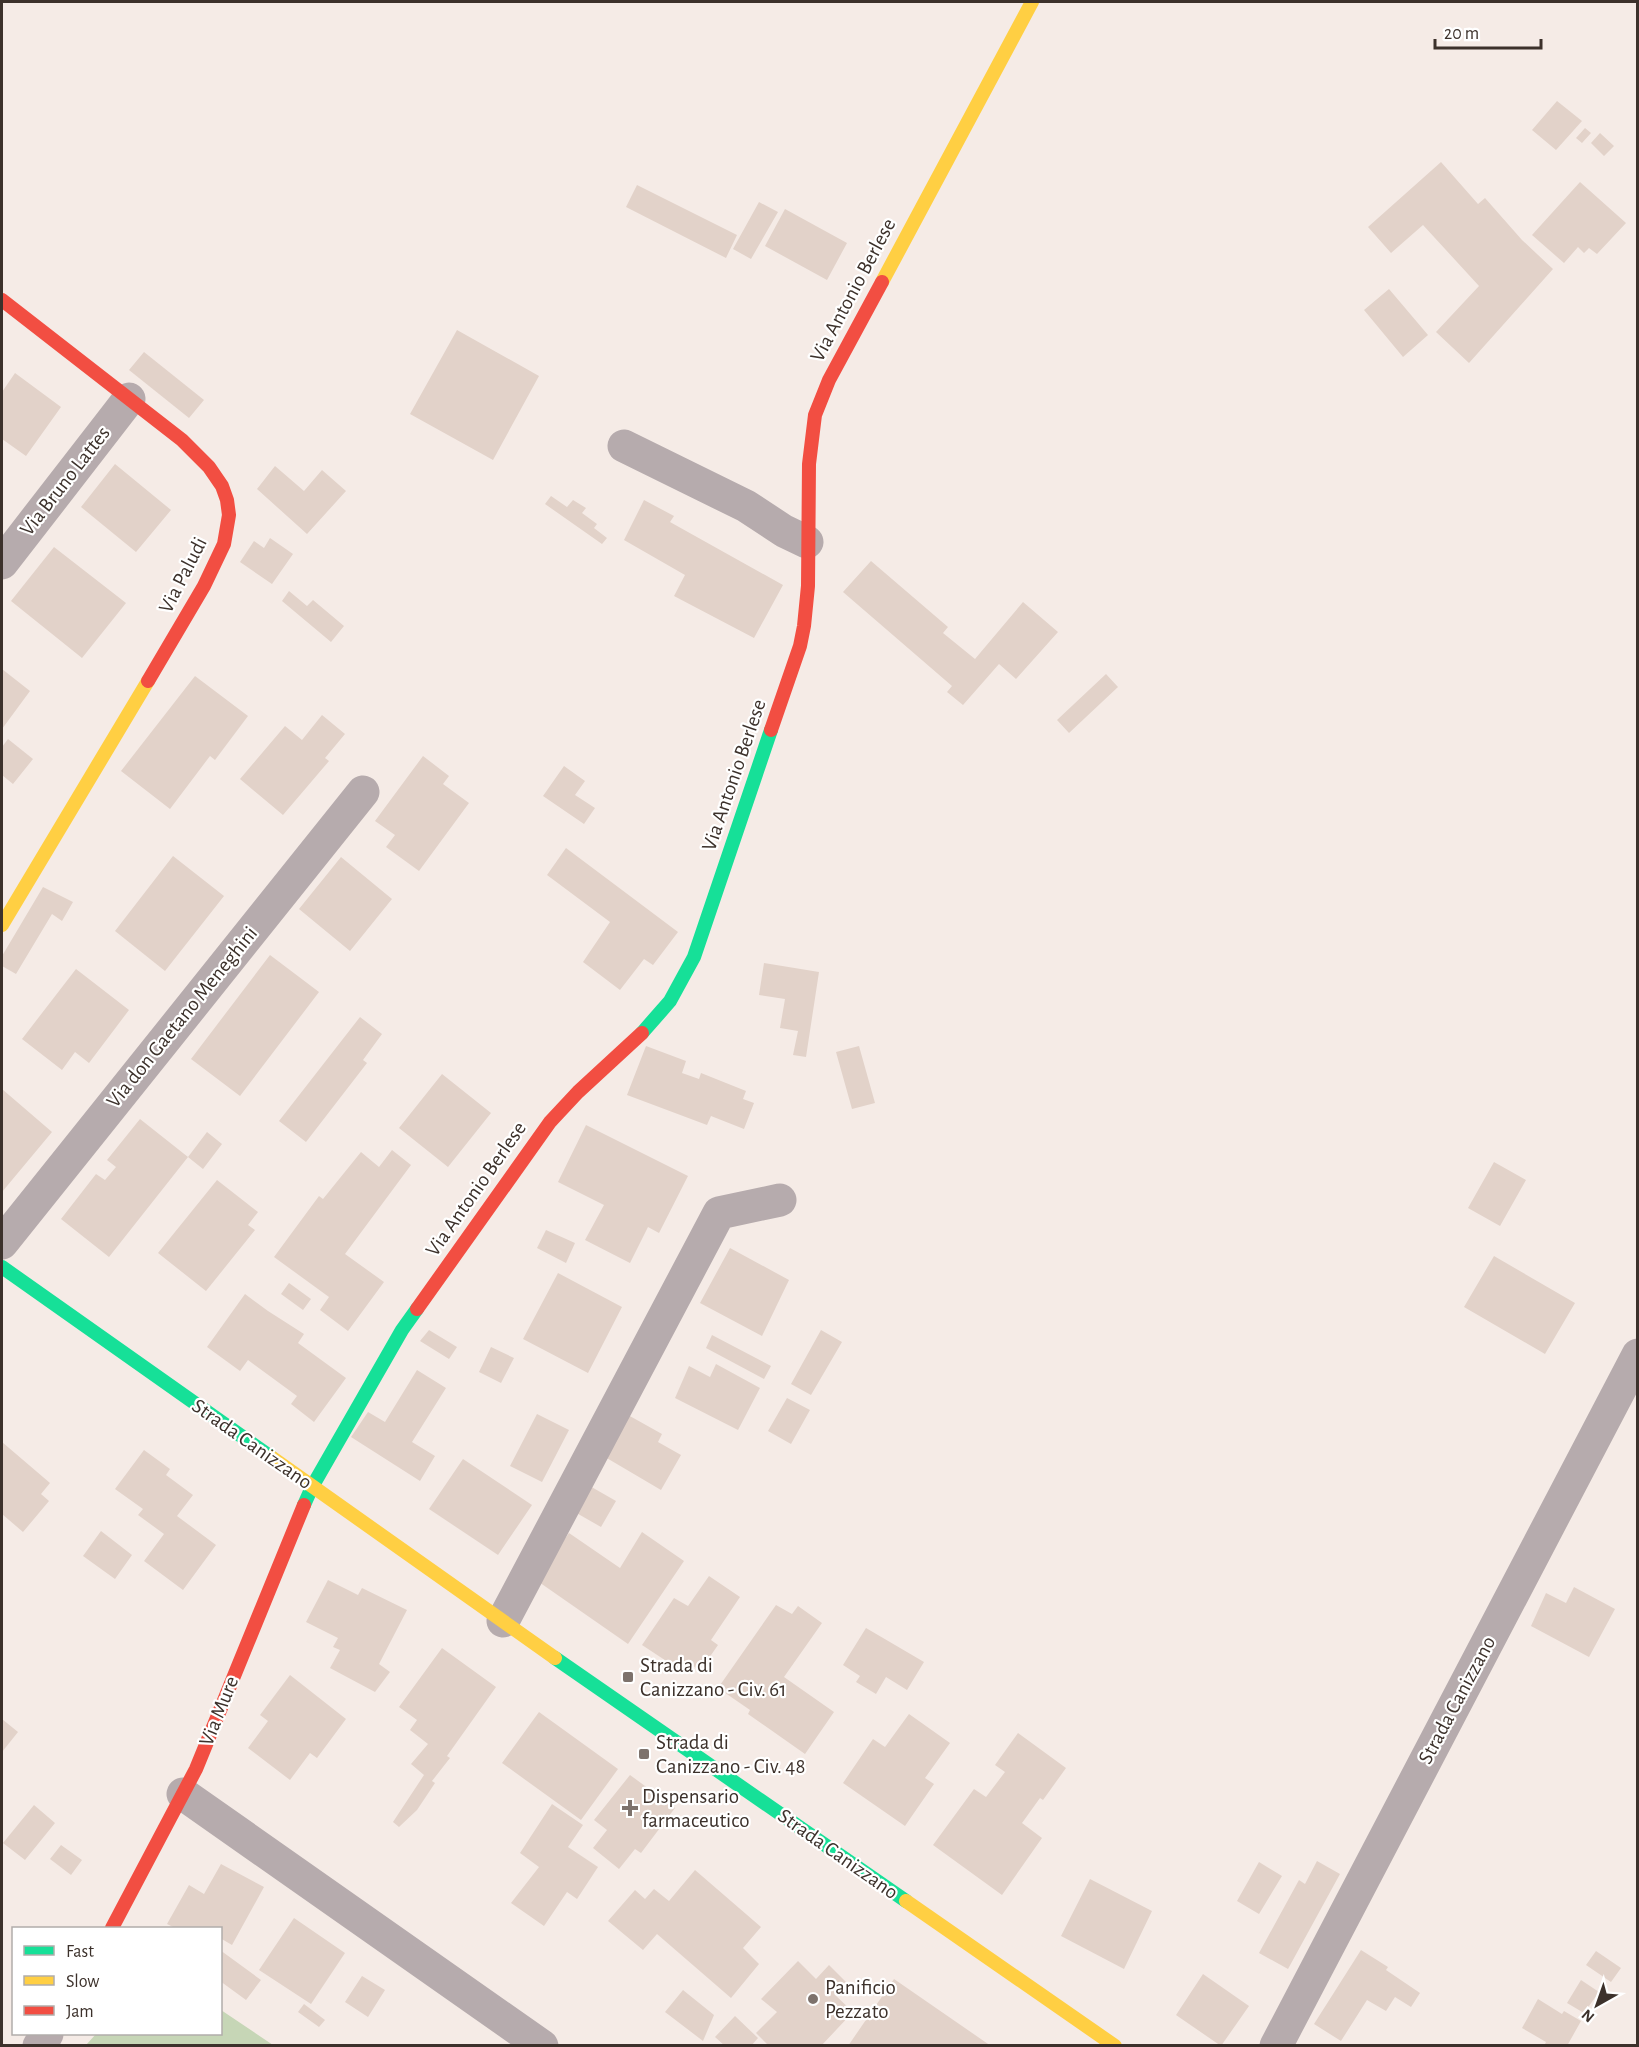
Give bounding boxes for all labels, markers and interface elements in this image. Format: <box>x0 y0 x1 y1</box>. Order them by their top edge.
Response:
scale bar <box>1435 12 1542 50</box>
text: 20 m <box>1444 25 1479 43</box>
street label: Via Antonio Berlese <box>806 215 900 365</box>
street label: Via Bruno Lattes <box>16 423 114 539</box>
street label: Via Paludi <box>155 534 211 616</box>
street label: Via Antonio Berlese <box>698 696 770 854</box>
street label: Via don Gaetano Meneghini <box>103 922 261 1112</box>
street label: Via Antonio Berlese <box>422 1118 530 1260</box>
street label: Strada Canizzano <box>188 1395 316 1493</box>
street label: Strada Canizzano <box>1415 1633 1499 1767</box>
place label: Strada di Canizzano - Civ. 61 <box>640 1655 786 1700</box>
marker: Strada di Canizzano - Civ. 61 <box>621 1670 635 1684</box>
street label: Via Mure <box>196 1673 242 1749</box>
place label: Strada di Canizzano - Civ. 48 <box>656 1732 805 1777</box>
marker: Strada di Canizzano - Civ. 48 <box>637 1747 651 1761</box>
place label: Dispensario farmaceutico <box>642 1786 750 1831</box>
marker: Dispensario farmaceutico <box>623 1801 637 1815</box>
street label: Strada Canizzano <box>774 1805 902 1903</box>
legend <box>12 1927 222 2035</box>
text: Fast <box>66 1943 94 1961</box>
text: Slow <box>66 1973 99 1991</box>
north arrow <box>1567 1975 1627 2035</box>
place label: Panificio Pezzato <box>825 1977 896 2022</box>
marker: Panificio Pezzato <box>806 1992 820 2006</box>
text: Jam <box>66 2003 94 2021</box>
text: N <box>1579 2006 1597 2025</box>

